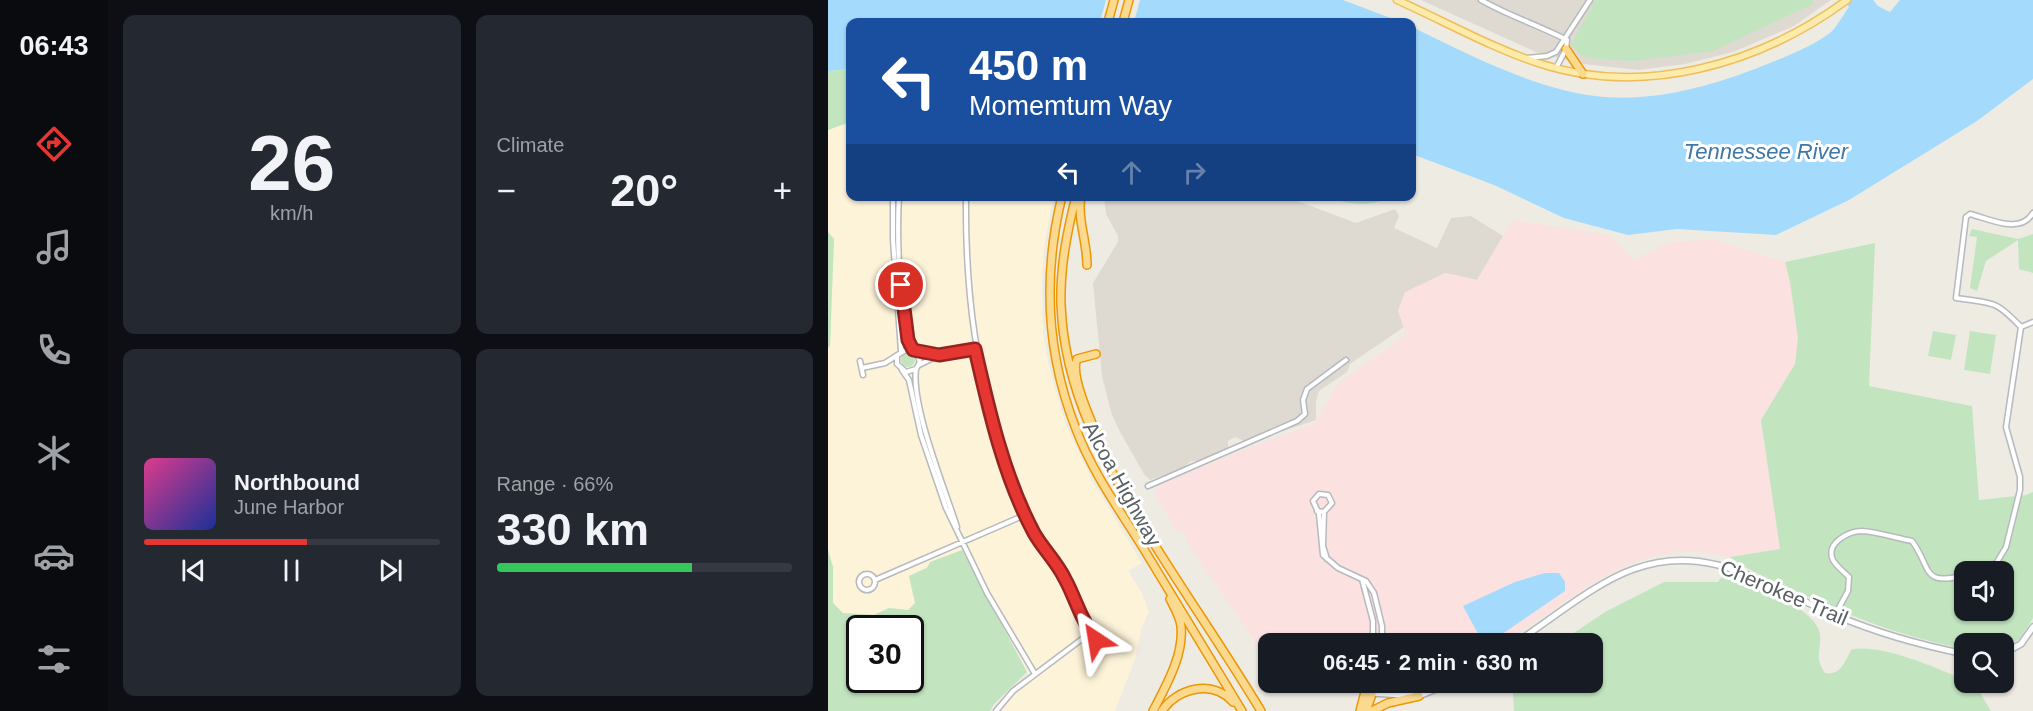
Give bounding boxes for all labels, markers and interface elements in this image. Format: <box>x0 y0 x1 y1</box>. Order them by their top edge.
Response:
text: 06:43 <box>19 31 89 61</box>
icon: left <box>870 42 948 120</box>
text: 450 m <box>969 42 1088 89</box>
text: Momemtum Way <box>969 91 1172 121</box>
text: 26 <box>248 119 335 207</box>
icon: directions <box>33 123 75 165</box>
text: Climate <box>497 134 564 156</box>
water label: Tennessee River <box>1684 139 1850 164</box>
icon: left <box>1052 156 1085 189</box>
icon: ahead <box>1115 156 1148 189</box>
icon: right <box>1178 156 1211 189</box>
text: 20° <box>610 165 678 216</box>
text: − <box>497 172 516 209</box>
text: + <box>773 172 792 209</box>
text: km/h <box>270 202 313 224</box>
icon: music <box>33 226 75 268</box>
pin <box>875 259 926 310</box>
icon: arrive <box>884 268 917 301</box>
icon: phone <box>33 329 75 371</box>
street label: Alcoa Highway <box>1079 417 1166 551</box>
icon: climate <box>33 432 75 474</box>
text: Northbound <box>234 470 360 495</box>
text: Range · 66% <box>497 473 613 495</box>
text: June Harbor <box>234 496 344 518</box>
text: 330 km <box>497 504 649 555</box>
icon: car <box>33 535 75 577</box>
icon: previous <box>177 554 210 587</box>
icon: pause <box>275 554 308 587</box>
icon: next <box>374 554 407 587</box>
street label: Cherokee Trail <box>1717 555 1852 630</box>
map controls <box>1954 561 2014 693</box>
button: sound <box>1954 561 2014 621</box>
position arrow <box>1064 608 1128 672</box>
speed limit sign: 30 <box>846 615 924 693</box>
button: search <box>1954 633 2014 693</box>
icon: filters <box>33 638 75 680</box>
text: 06:45 · 2 min · 630 m <box>1323 650 1538 675</box>

